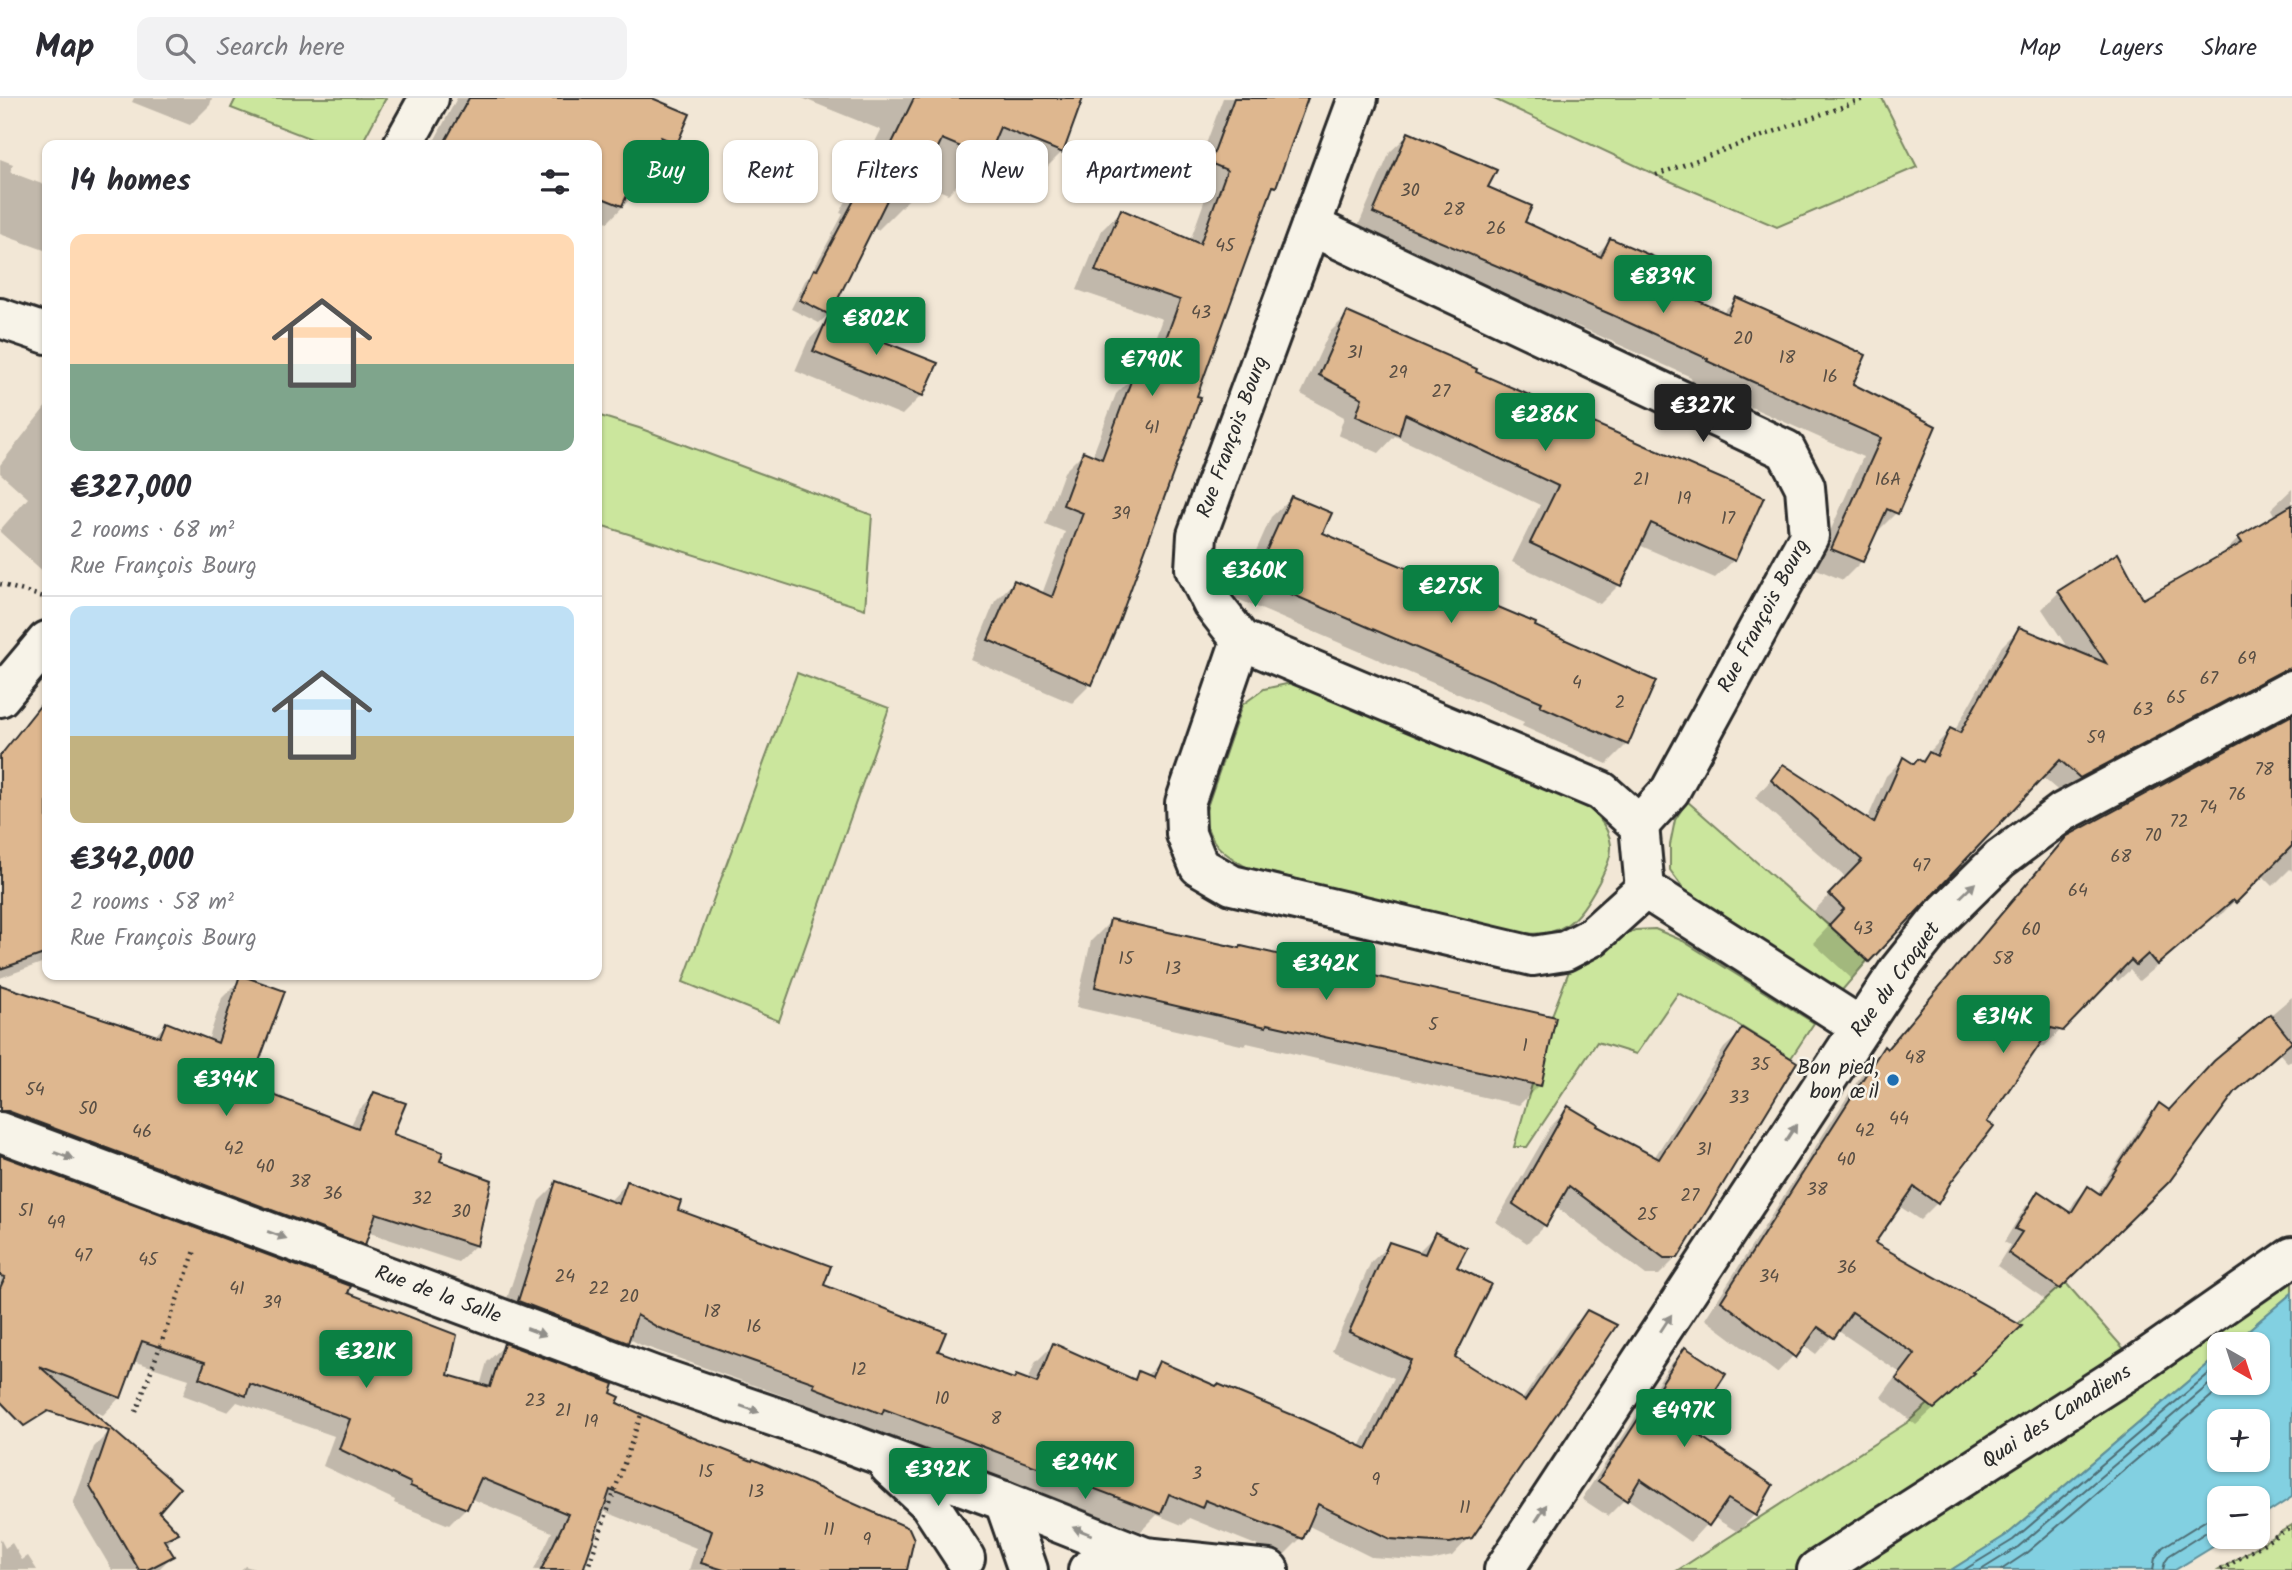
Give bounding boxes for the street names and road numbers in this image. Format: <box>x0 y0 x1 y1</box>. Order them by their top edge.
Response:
street label: Rue François Bourg <box>1188 351 1278 523</box>
street label: Rue François Bourg <box>1709 533 1819 699</box>
street label: Rue du Croquet <box>1843 915 1950 1045</box>
street label: Rue de la Salle <box>370 1257 507 1333</box>
street label: Quai des Canadiens <box>1976 1356 2138 1478</box>

